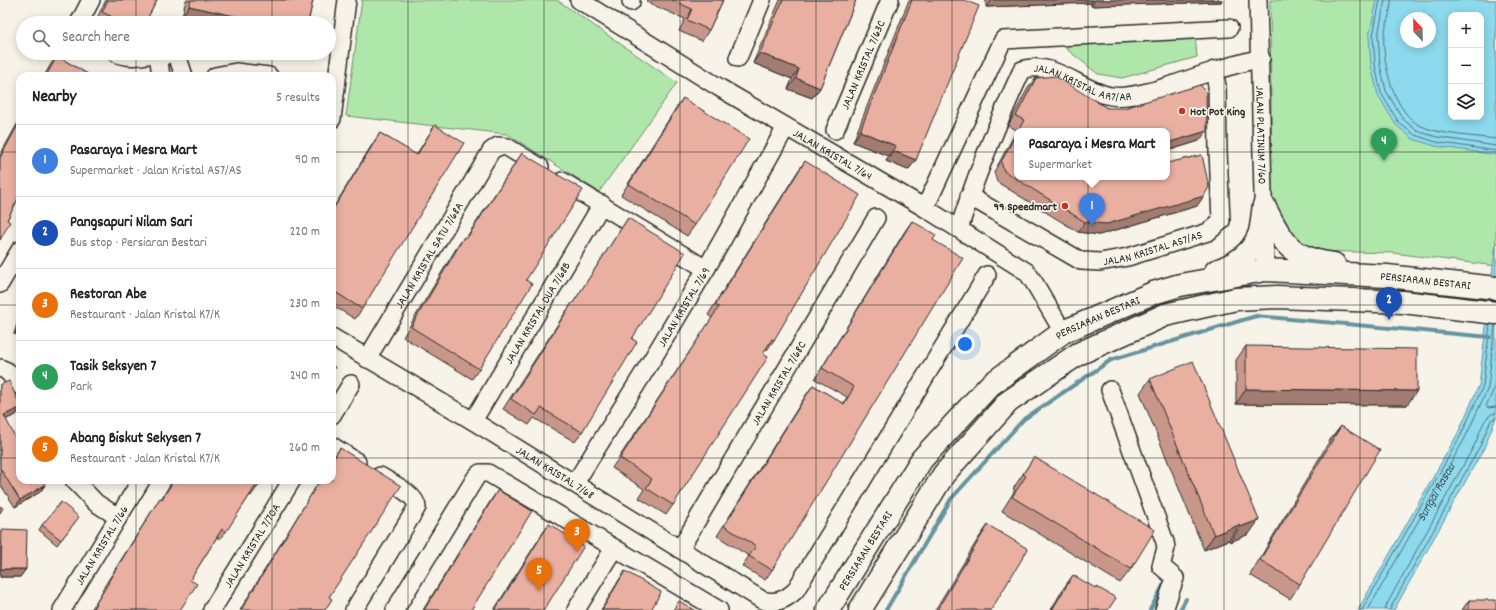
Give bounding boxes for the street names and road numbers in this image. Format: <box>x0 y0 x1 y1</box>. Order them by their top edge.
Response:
street label: JALAN KRISTAL 7/63C <box>838 18 891 113</box>
street label: JALAN KRISTAL AR7/AR <box>1034 61 1133 107</box>
street label: JALAN PLATINUM 7/60 <box>1250 85 1270 184</box>
street label: JALAN KRISTAL 7/64 <box>789 125 875 185</box>
street label: JALAN KRISTAL SATU 7/68A <box>392 199 469 312</box>
street label: JALAN KRISTAL AS7/AS <box>1102 227 1205 271</box>
street label: JALAN KRISTAL DUA 7/68B <box>502 259 576 368</box>
street label: JALAN KRISTAL 7/69 <box>654 264 715 351</box>
street label: PERSIARAN BESTARI <box>1380 269 1472 295</box>
street label: PERSIARAN BESTARI <box>1052 293 1143 345</box>
street label: JALAN KRISTAL 7/68C <box>748 338 811 429</box>
street label: JALAN KRISTAL 7/68 <box>512 443 597 504</box>
street label: JALAN KRISTAL 7/70A <box>221 500 286 592</box>
street label: JALAN KRISTAL 7/66 <box>72 503 134 589</box>
street label: PERSIARAN BESTARI <box>835 508 898 594</box>

